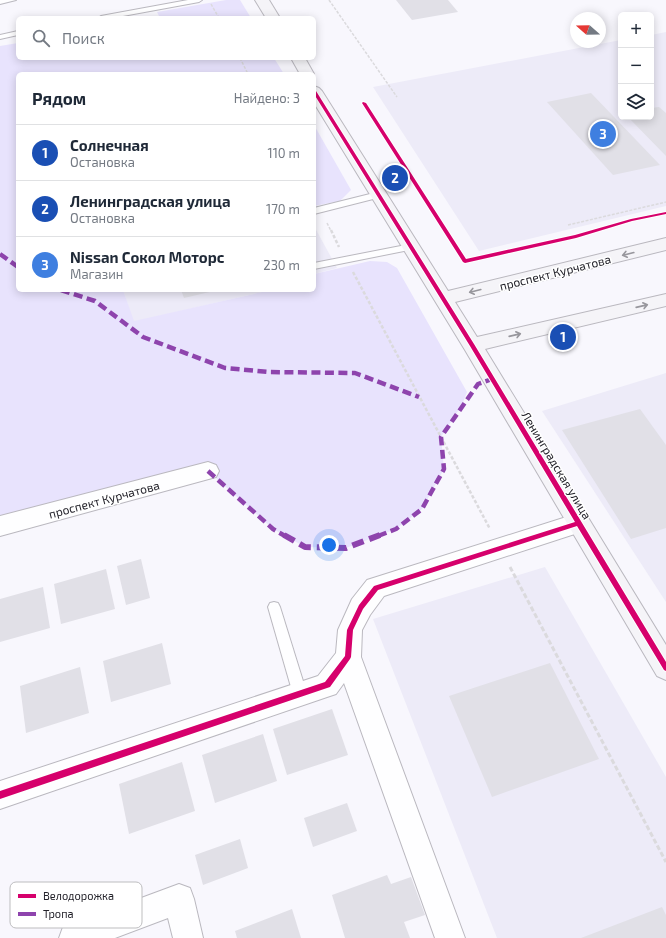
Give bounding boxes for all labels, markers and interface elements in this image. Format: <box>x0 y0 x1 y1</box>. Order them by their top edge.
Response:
north arrow <box>570 12 606 48</box>
map controls <box>618 12 654 120</box>
button: + <box>618 12 654 48</box>
search box <box>16 16 316 60</box>
icon: search <box>30 27 52 49</box>
text: Поиск <box>62 29 105 47</box>
button: − <box>618 48 654 84</box>
button: layers <box>618 84 654 120</box>
text: Рядом <box>32 88 86 108</box>
text: Найдено: 3 <box>234 90 300 106</box>
pin: 3 <box>590 119 616 149</box>
text: Солнечная <box>70 136 149 154</box>
text: 1 <box>42 145 48 161</box>
text: 110 m <box>268 145 300 161</box>
text: Остановка <box>70 154 135 170</box>
pin: 2 <box>382 163 408 193</box>
text: Ленинградская улица <box>70 192 231 210</box>
text: 2 <box>41 201 49 217</box>
text: 170 m <box>266 201 300 217</box>
text: Остановка <box>70 210 135 226</box>
text: Nissan Сокол Моторс <box>70 248 224 266</box>
one-way arrow <box>622 250 635 258</box>
street label: проспект Курчатова <box>498 251 612 294</box>
text: 3 <box>41 257 49 273</box>
text: 230 m <box>263 257 300 273</box>
text: Магазин <box>70 266 123 282</box>
one-way arrow <box>468 288 481 296</box>
one-way arrow <box>635 301 648 309</box>
pin: 1 <box>550 322 576 352</box>
one-way arrow <box>508 330 521 338</box>
street label: Ленинградская улица <box>518 409 595 522</box>
street label: проспект Курчатова <box>47 477 161 522</box>
your location <box>319 535 339 555</box>
legend <box>10 882 142 928</box>
text: Велодорожка <box>43 889 114 902</box>
text: Тропа <box>43 907 74 920</box>

